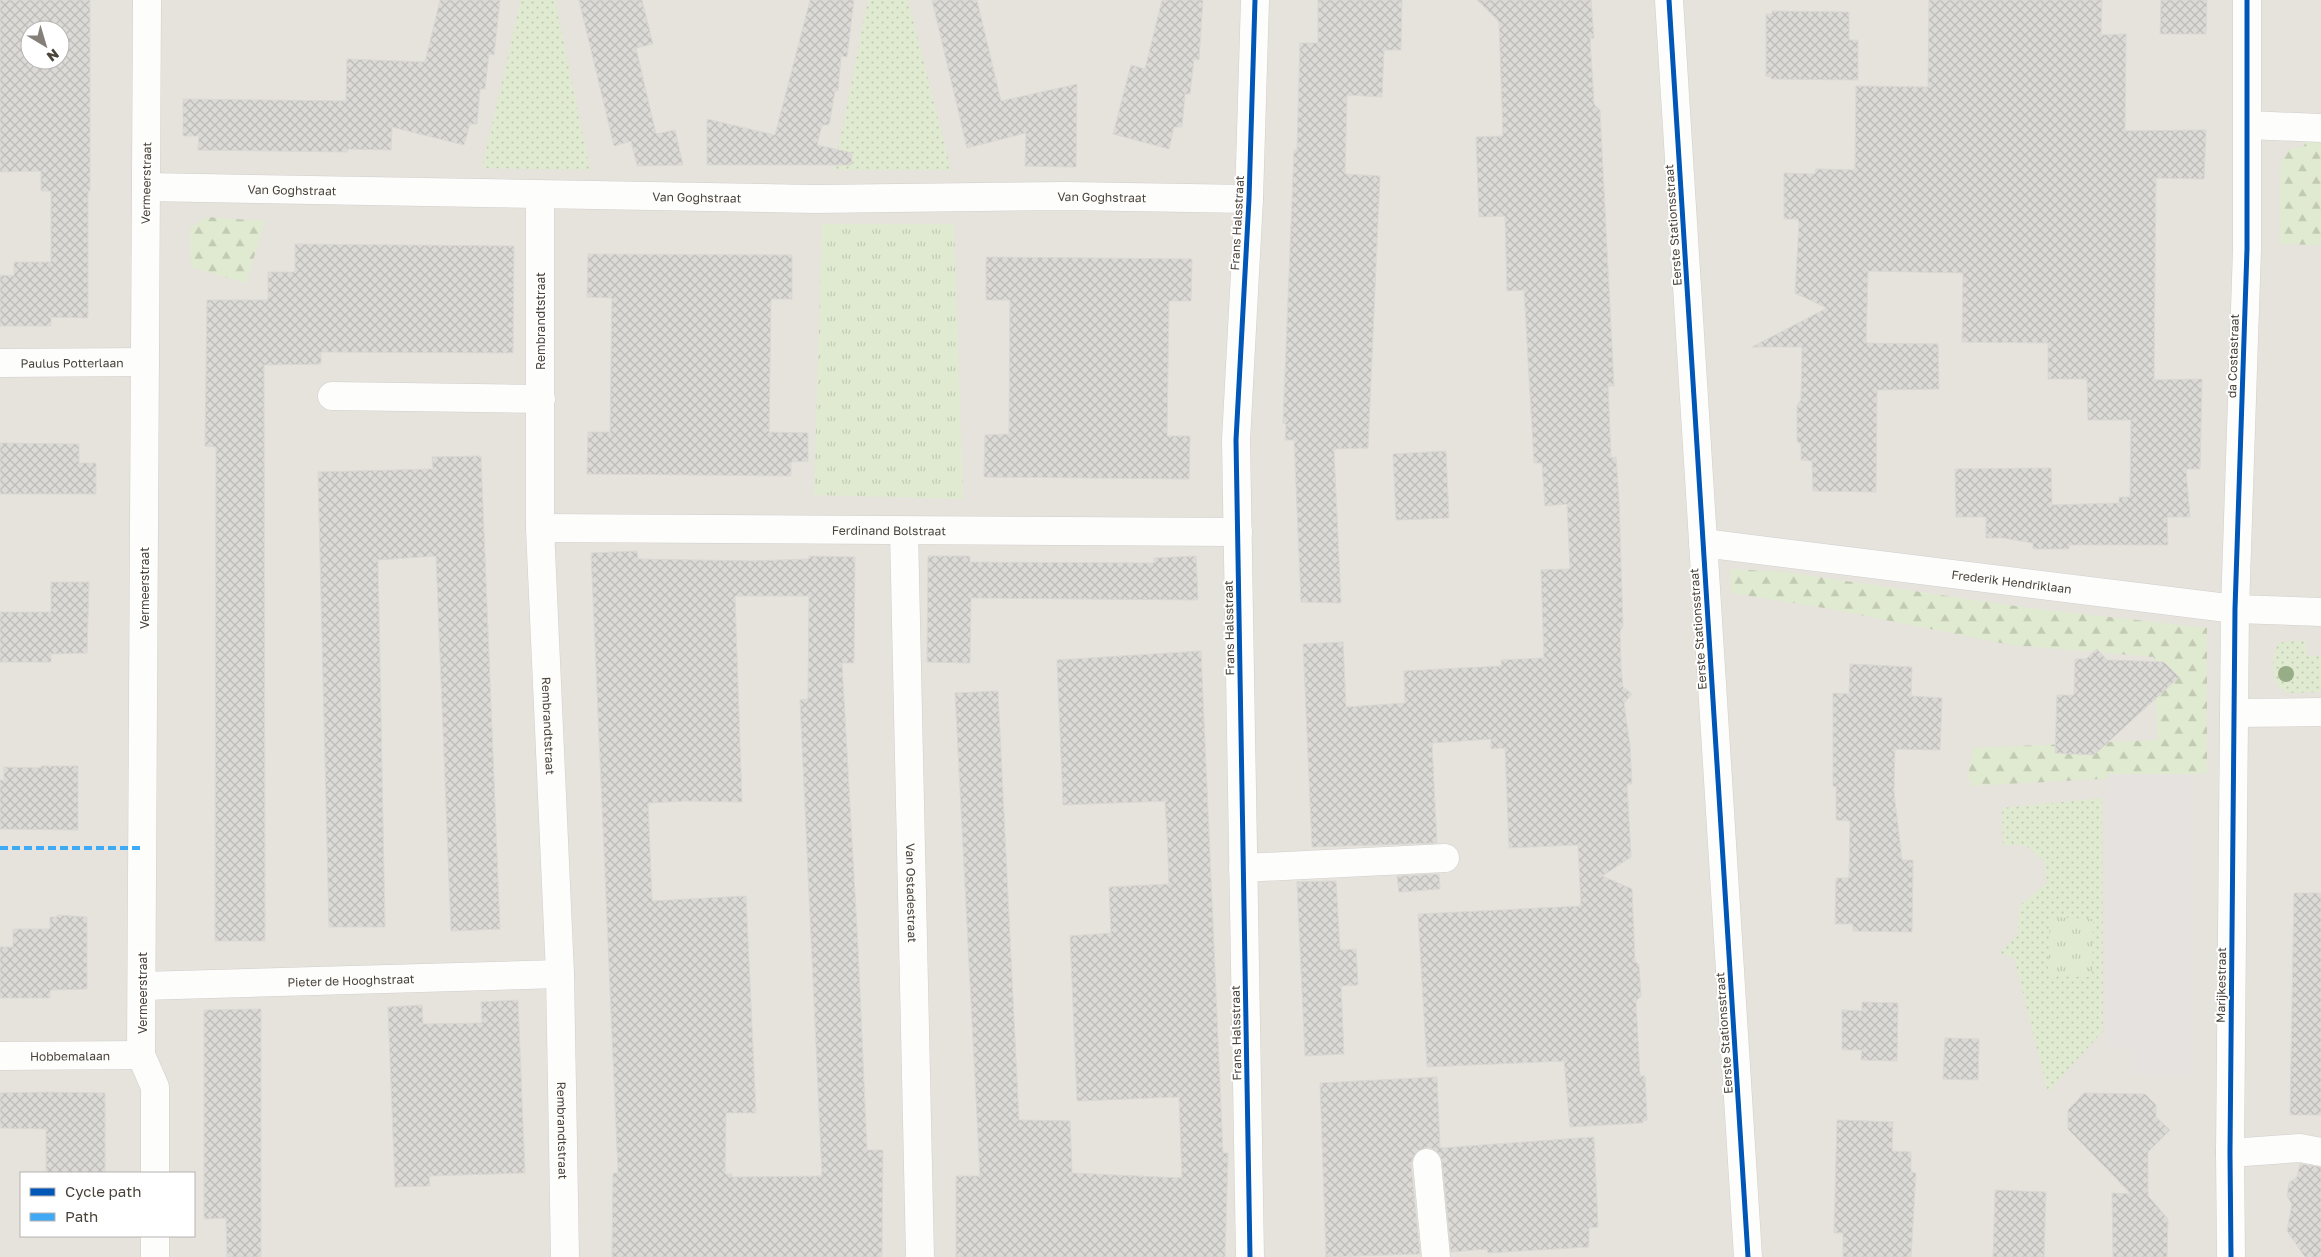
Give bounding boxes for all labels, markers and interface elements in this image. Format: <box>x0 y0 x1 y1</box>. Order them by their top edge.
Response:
north arrow <box>20 20 70 70</box>
text: N <box>44 46 63 66</box>
street label: Vermeerstraat <box>138 142 154 224</box>
street label: Eerste Stationsstraat <box>1661 164 1685 286</box>
street label: Frans Halsstraat <box>1227 175 1247 271</box>
street label: Van Goghstraat <box>247 181 337 198</box>
street label: Van Goghstraat <box>1057 188 1147 205</box>
street label: Van Goghstraat <box>652 189 742 205</box>
street label: Rembrandtstraat <box>533 272 548 370</box>
street label: da Costastraat <box>2224 313 2242 398</box>
street label: Paulus Potterlaan <box>20 355 124 370</box>
street label: Ferdinand Bolstraat <box>832 522 946 538</box>
street label: Vermeerstraat <box>137 547 152 629</box>
street label: Frederik Hendriklaan <box>1951 566 2073 596</box>
street label: Eerste Stationsstraat <box>1686 568 1710 690</box>
street label: Frans Halsstraat <box>1221 580 1237 676</box>
street label: Rembrandtstraat <box>539 677 559 775</box>
street label: Van Ostadestraat <box>903 843 921 943</box>
street label: Marijkestraat <box>2213 947 2229 1023</box>
street label: Vermeerstraat <box>135 952 150 1034</box>
street label: Pieter de Hooghstraat <box>287 971 415 989</box>
street label: Eerste Stationsstraat <box>1712 972 1736 1094</box>
street label: Frans Halsstraat <box>1228 985 1244 1081</box>
street label: Hobbemalaan <box>30 1048 110 1063</box>
street label: Rembrandtstraat <box>554 1081 571 1180</box>
legend <box>20 1172 195 1237</box>
text: Cycle path <box>65 1182 141 1200</box>
text: Path <box>65 1207 98 1225</box>

